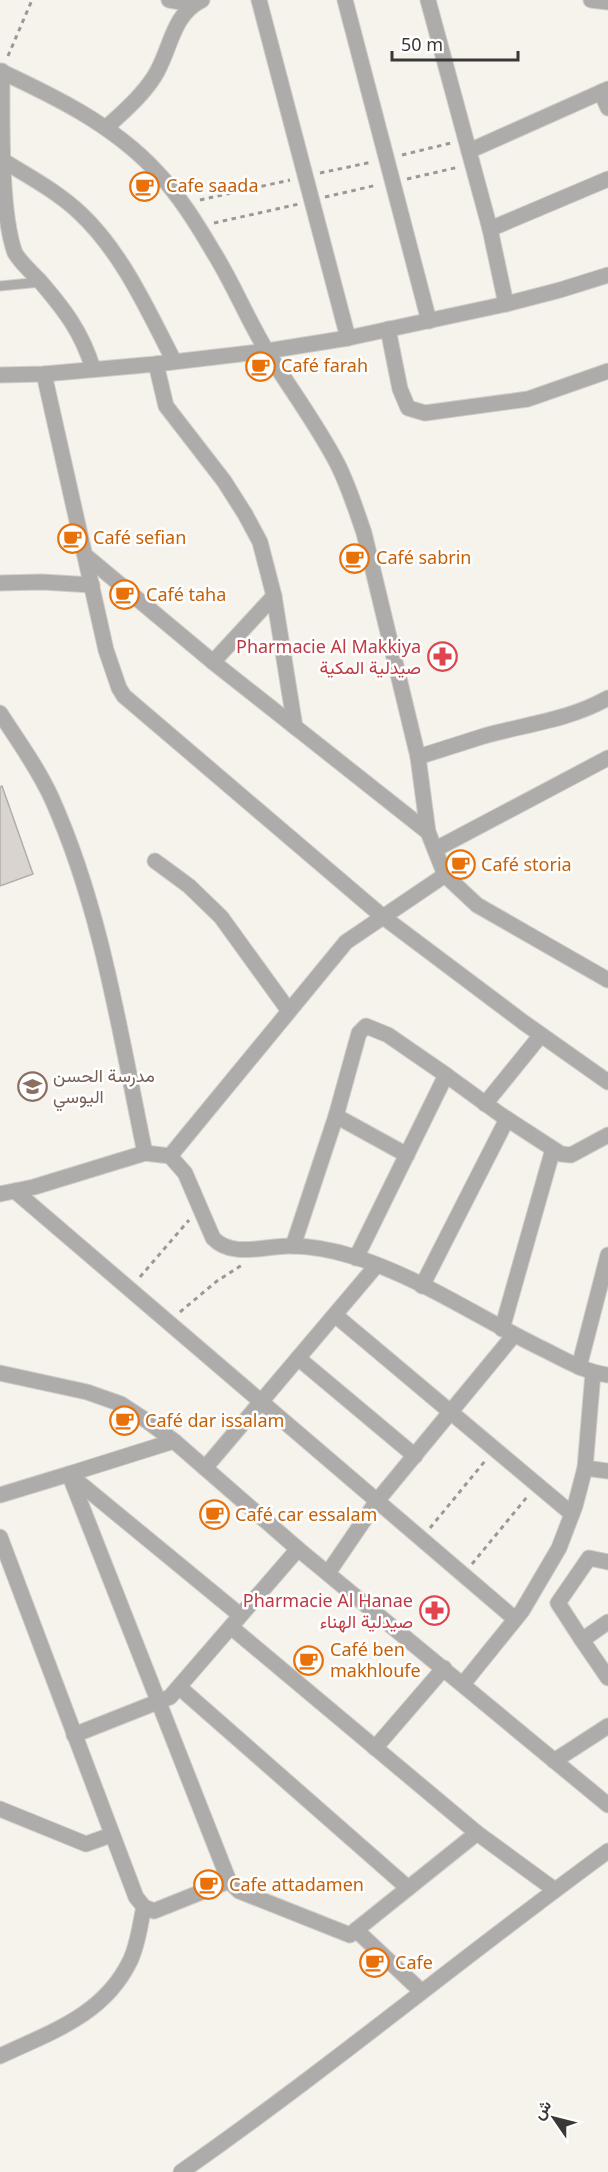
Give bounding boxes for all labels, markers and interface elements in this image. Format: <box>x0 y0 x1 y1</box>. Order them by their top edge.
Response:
scale bar <box>392 24 518 62</box>
text: 50 m <box>401 32 443 56</box>
cafe icon: Cafe saada <box>129 170 161 202</box>
place label: Cafe saada <box>166 173 258 197</box>
cafe icon: Café farah <box>244 350 276 382</box>
place label: Café farah <box>281 353 368 377</box>
cafe icon: Café sefian <box>56 522 88 554</box>
place label: Café sefian <box>93 525 186 549</box>
cafe icon: Café sabrin <box>339 542 371 574</box>
place label: Café sabrin <box>376 545 472 569</box>
cafe icon: Café taha <box>109 579 141 611</box>
place label: Café taha <box>146 582 226 606</box>
place label: Pharmacie Al Makkiya صيدلية المكية <box>236 634 421 679</box>
pharmacy icon: Pharmacie Al Makkiya صيدلية المكية <box>426 641 458 673</box>
cafe icon: Café storia <box>444 849 476 881</box>
place label: Café storia <box>481 852 572 876</box>
place label: مدرسة الحسن اليوسي <box>53 1063 155 1112</box>
school or university icon: مدرسة الحسن اليوسي <box>16 1070 48 1102</box>
cafe icon: Café dar issalam <box>108 1405 140 1437</box>
place label: Café dar issalam <box>145 1408 284 1432</box>
cafe icon: Café car essalam <box>198 1499 230 1531</box>
place label: Café car essalam <box>235 1502 377 1526</box>
place label: Pharmacie Al Hanae صيدلية الهناء <box>243 1588 413 1633</box>
pharmacy icon: Pharmacie Al Hanae صيدلية الهناء <box>418 1595 450 1627</box>
place label: Café ben makhloufe <box>330 1637 421 1682</box>
cafe icon: Café ben makhloufe <box>293 1644 325 1676</box>
cafe icon: Cafe attadamen <box>192 1869 224 1901</box>
place label: Cafe attadamen <box>229 1872 364 1896</box>
cafe icon: Cafe <box>358 1947 390 1979</box>
place label: Cafe <box>395 1950 433 1974</box>
north arrow <box>524 2088 584 2148</box>
text: ش <box>527 2095 556 2124</box>

